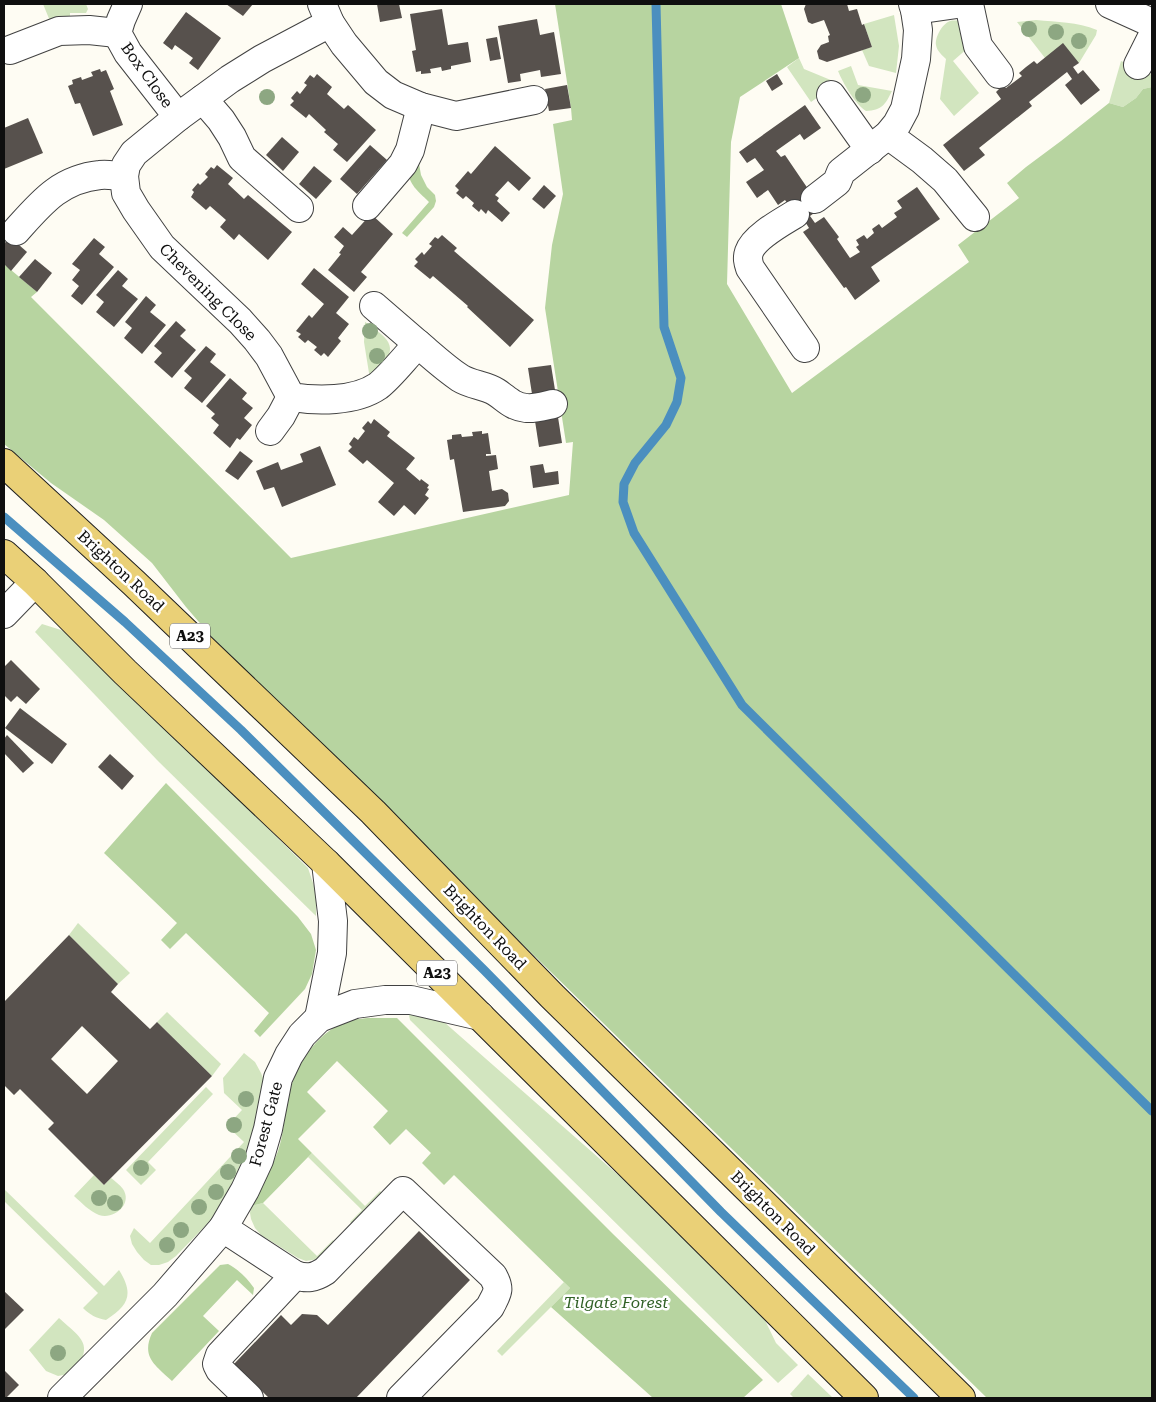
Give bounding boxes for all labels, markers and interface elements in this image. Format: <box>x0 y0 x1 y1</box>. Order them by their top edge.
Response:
street label: Box Close <box>117 39 177 112</box>
street label: Chevening Close <box>155 239 261 345</box>
street label: Brighton Road <box>74 526 168 616</box>
road number: A23 <box>170 624 210 648</box>
street label: Brighton Road <box>440 880 530 974</box>
road number: A23 <box>417 960 457 986</box>
street label: Forest Gate <box>246 1079 287 1169</box>
street label: Brighton Road <box>727 1167 819 1259</box>
park label: Tilgate Forest <box>564 1293 668 1312</box>

